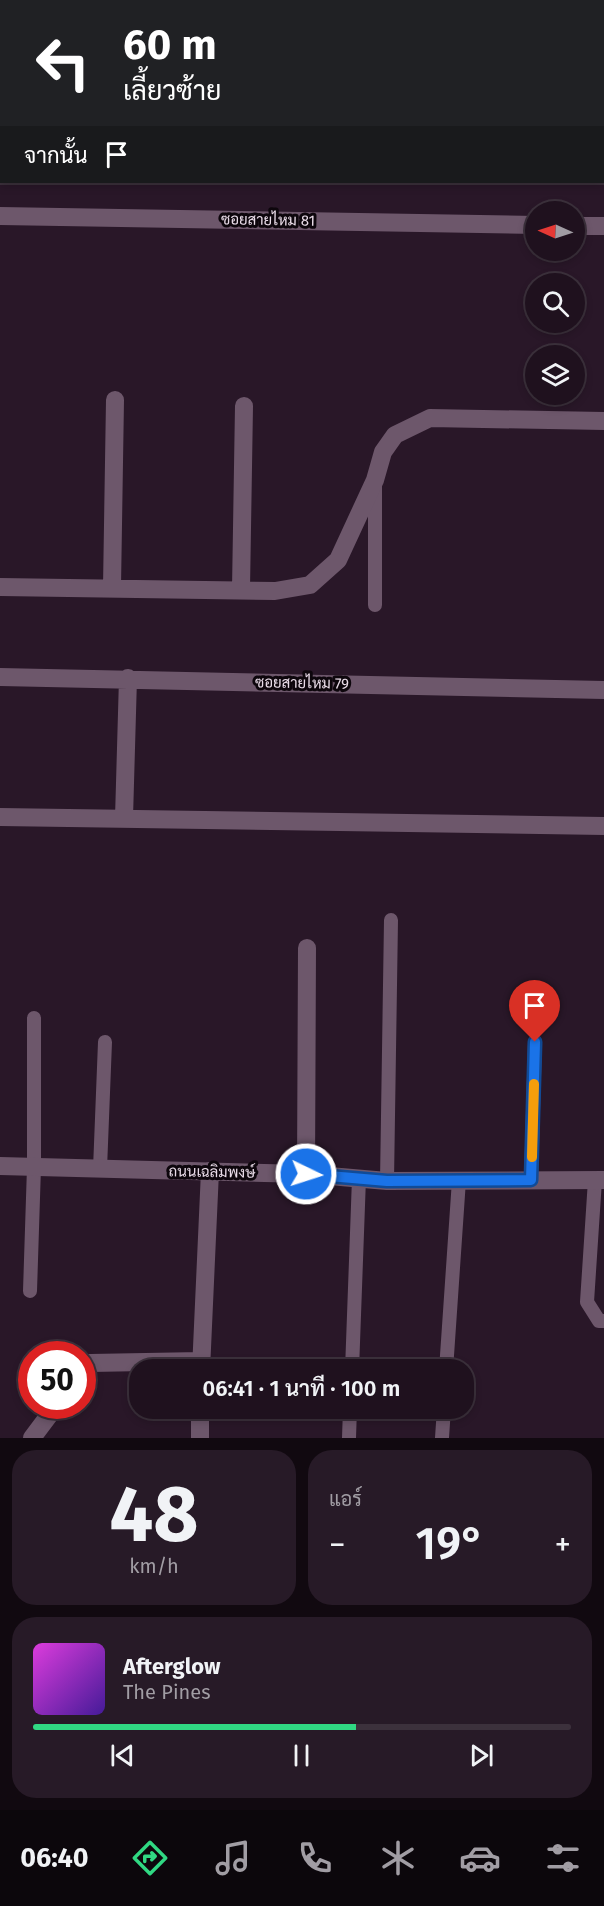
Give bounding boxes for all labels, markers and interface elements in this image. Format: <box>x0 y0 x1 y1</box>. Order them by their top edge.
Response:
text: 60 m <box>123 20 217 70</box>
icon: left <box>24 24 102 102</box>
text: เลี้ยวซ้าย <box>123 75 221 107</box>
icon: arrive <box>100 138 133 171</box>
text: จากนั้น <box>24 142 88 169</box>
north arrow <box>525 201 585 261</box>
map controls <box>525 201 585 405</box>
street label: ซอยสายไหม 81 <box>221 209 315 230</box>
button: search <box>525 273 585 333</box>
button: layers <box>525 345 585 405</box>
street label: ซอยสายไหม 79 <box>255 672 349 693</box>
pin <box>509 980 560 1042</box>
icon: arrive <box>518 989 551 1022</box>
position arrow <box>274 1142 338 1206</box>
street label: ถนนเฉลิมพงษ์ <box>168 1161 256 1182</box>
speed limit sign: 50 <box>18 1341 96 1419</box>
text: 06:41 · 1 นาที · 100 m <box>203 1375 400 1402</box>
text: 48 <box>109 1468 199 1562</box>
text: แอร์ <box>329 1487 362 1511</box>
text: 19° <box>416 1517 484 1571</box>
text: − <box>329 1525 346 1565</box>
text: + <box>555 1525 571 1565</box>
text: km/h <box>129 1554 179 1578</box>
text: Afterglow <box>123 1653 220 1680</box>
text: The Pines <box>123 1680 210 1704</box>
icon: previous <box>106 1739 139 1772</box>
icon: pause <box>285 1739 318 1772</box>
icon: next <box>465 1739 498 1772</box>
icon: directions <box>129 1837 171 1879</box>
icon: music <box>212 1837 254 1879</box>
icon: phone <box>294 1837 336 1879</box>
icon: climate <box>377 1837 419 1879</box>
icon: car <box>459 1837 501 1879</box>
icon: filters <box>542 1837 584 1879</box>
text: 06:40 <box>20 1842 89 1874</box>

